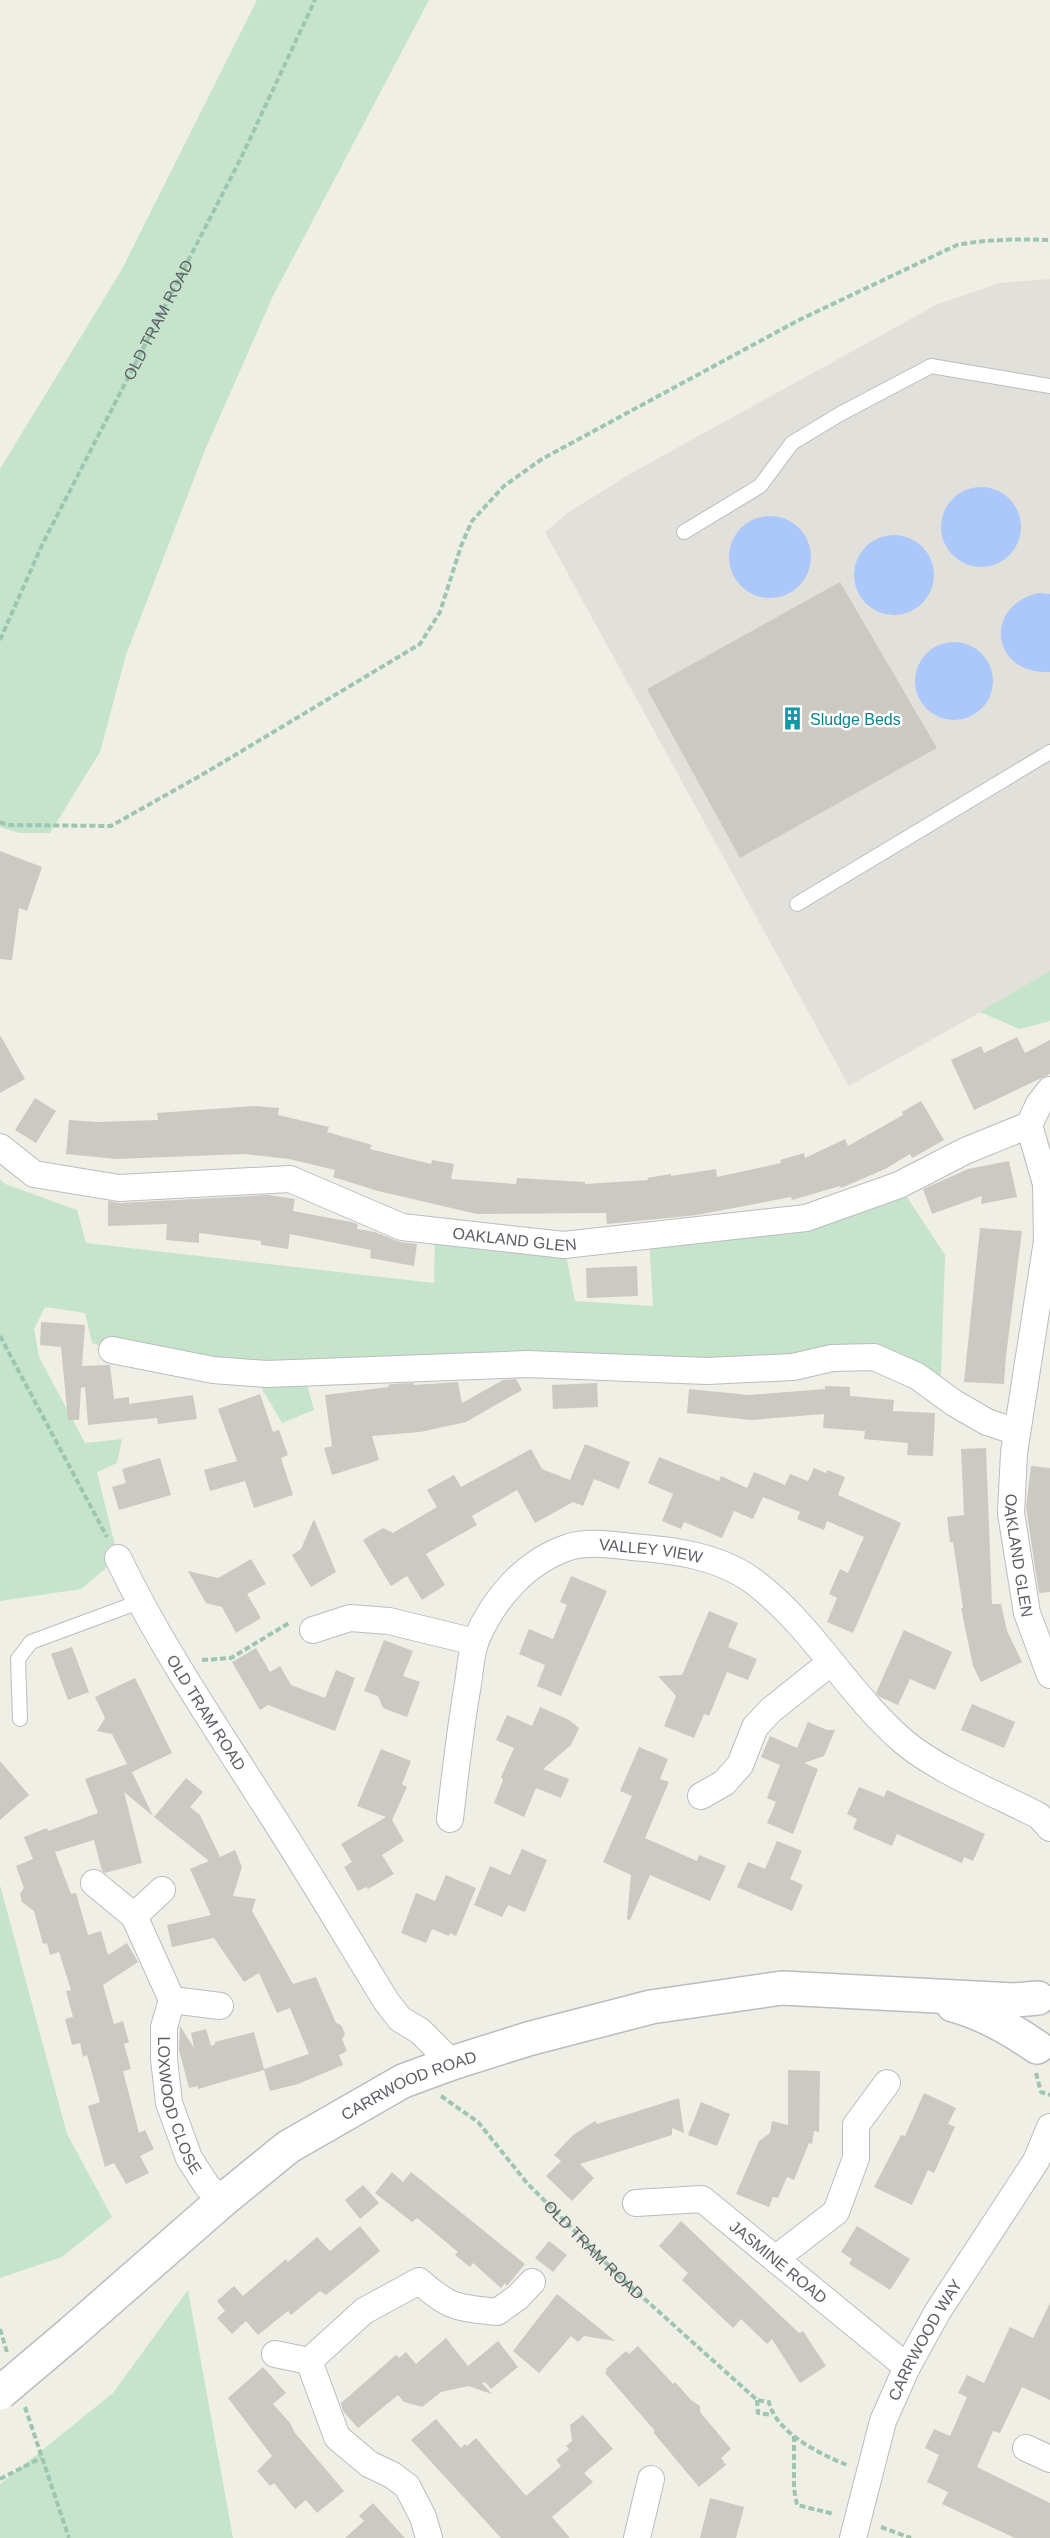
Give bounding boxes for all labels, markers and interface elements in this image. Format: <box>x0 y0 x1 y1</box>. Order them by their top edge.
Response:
street label: OLD TRAM ROAD <box>120 257 196 383</box>
building icon: Sludge Beds <box>779 706 805 732</box>
place label: Sludge Beds <box>810 711 901 728</box>
street label: OAKLAND GLEN <box>452 1224 577 1254</box>
street label: OAKLAND GLEN <box>1002 1493 1036 1618</box>
street label: VALLEY VIEW <box>599 1535 705 1566</box>
street label: OLD TRAM ROAD <box>164 1652 249 1773</box>
street label: LOXWOOD CLOSE <box>155 2036 205 2177</box>
street label: CARRWOOD ROAD <box>338 2047 478 2123</box>
street label: OLD TRAM ROAD <box>541 2197 647 2303</box>
street label: JASMINE ROAD <box>727 2217 830 2306</box>
street label: CARRWOOD WAY <box>885 2276 965 2403</box>

